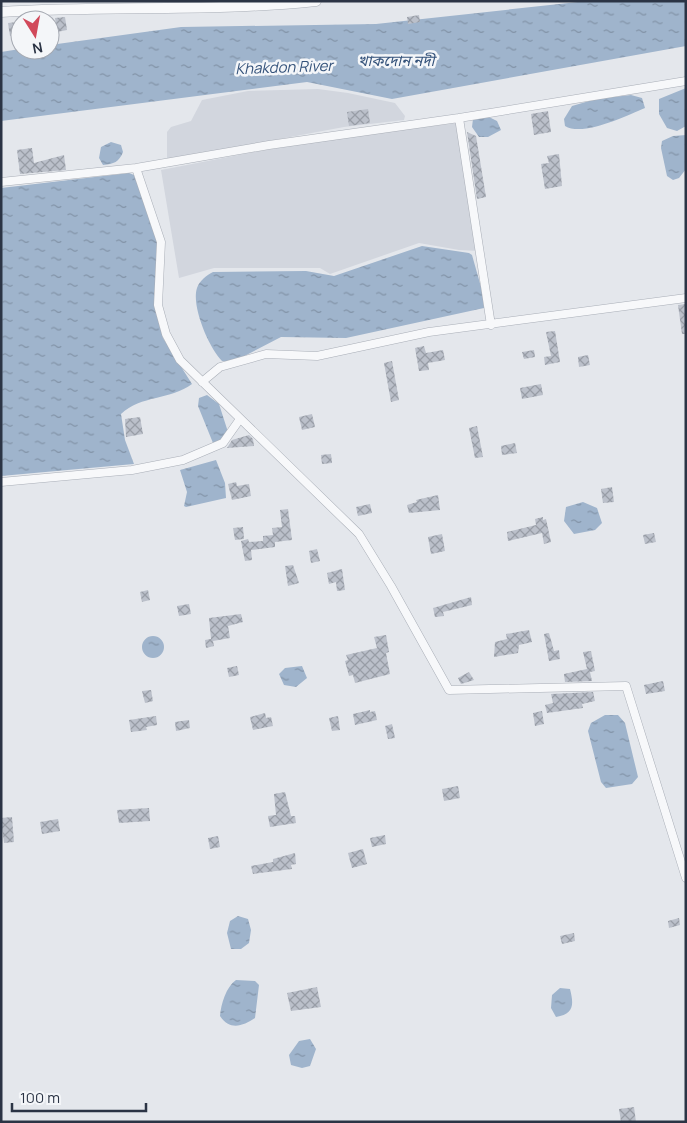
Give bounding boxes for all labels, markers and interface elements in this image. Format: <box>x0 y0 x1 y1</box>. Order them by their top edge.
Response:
north arrow <box>10 10 60 60</box>
text: N <box>31 38 44 59</box>
water label: খাকদোন নদী <box>357 50 438 71</box>
water label: Khakdon River <box>235 55 336 79</box>
scale bar <box>12 1080 146 1112</box>
text: 100 m <box>20 1087 60 1108</box>

